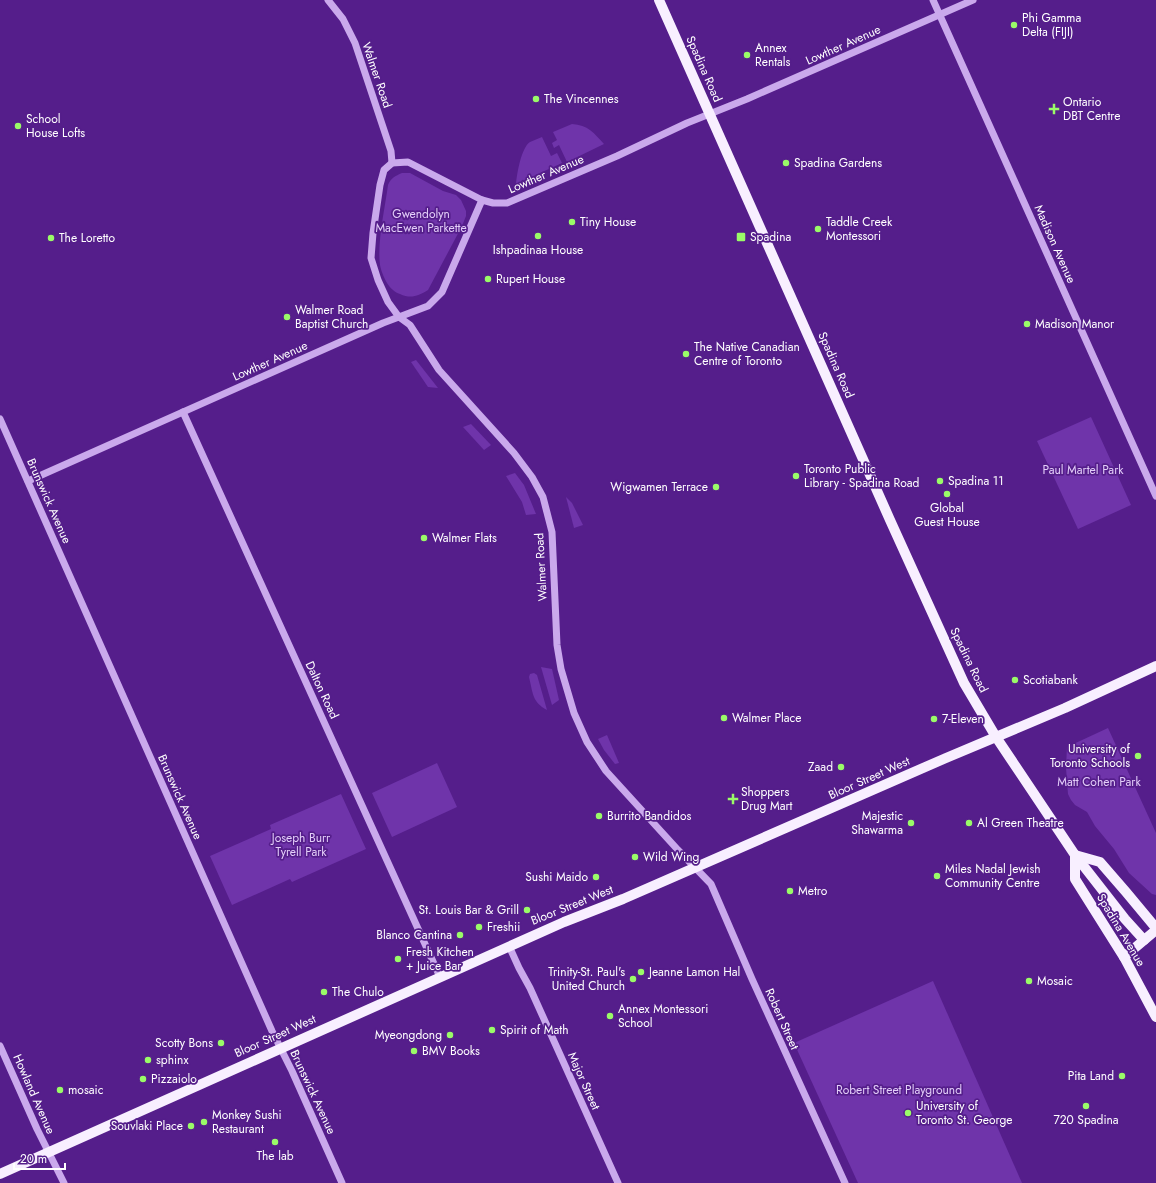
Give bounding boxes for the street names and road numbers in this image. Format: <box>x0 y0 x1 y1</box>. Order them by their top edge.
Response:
street label: Lowther Avenue <box>803 20 883 70</box>
street label: Spadina Road <box>681 33 727 105</box>
street label: Walmer Road <box>357 40 397 110</box>
street label: Lowther Avenue <box>505 150 587 198</box>
street label: Madison Avenue <box>1030 202 1080 286</box>
street label: Spadina Road <box>813 329 859 401</box>
street label: Lowther Avenue <box>230 336 310 386</box>
street label: Brunswick Avenue <box>22 456 76 546</box>
street label: Walmer Road <box>530 532 552 602</box>
street label: Spadina Road <box>945 624 993 696</box>
street label: Dalton Road <box>301 658 343 722</box>
street label: Brunswick Avenue <box>153 752 207 842</box>
street label: Bloor Street West <box>825 752 913 804</box>
street label: Bloor Street West <box>528 880 616 930</box>
street label: Spadina Avenue <box>1092 890 1150 970</box>
street label: Robert Street <box>760 985 804 1053</box>
street label: Bloor Street West <box>231 1010 319 1062</box>
street label: Brunswick Avenue <box>286 1047 340 1137</box>
street label: Major Street <box>563 1049 605 1113</box>
street label: Howland Avenue <box>8 1051 60 1137</box>

